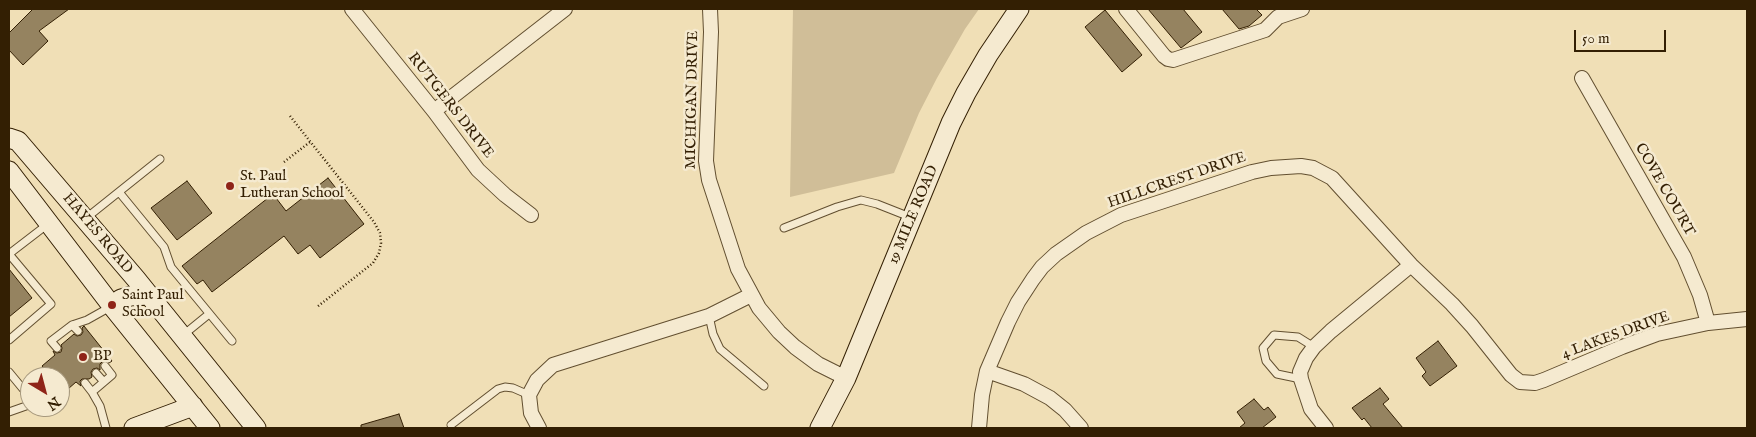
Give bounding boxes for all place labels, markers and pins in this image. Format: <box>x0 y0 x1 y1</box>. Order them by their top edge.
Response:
place label: St. Paul Lutheran School <box>240 168 344 203</box>
marker: St. Paul Lutheran School <box>224 180 236 192</box>
place label: Saint Paul School <box>122 287 184 322</box>
marker: Saint Paul School <box>106 299 118 311</box>
place label: BP <box>93 348 112 366</box>
marker: BP <box>77 351 89 363</box>

